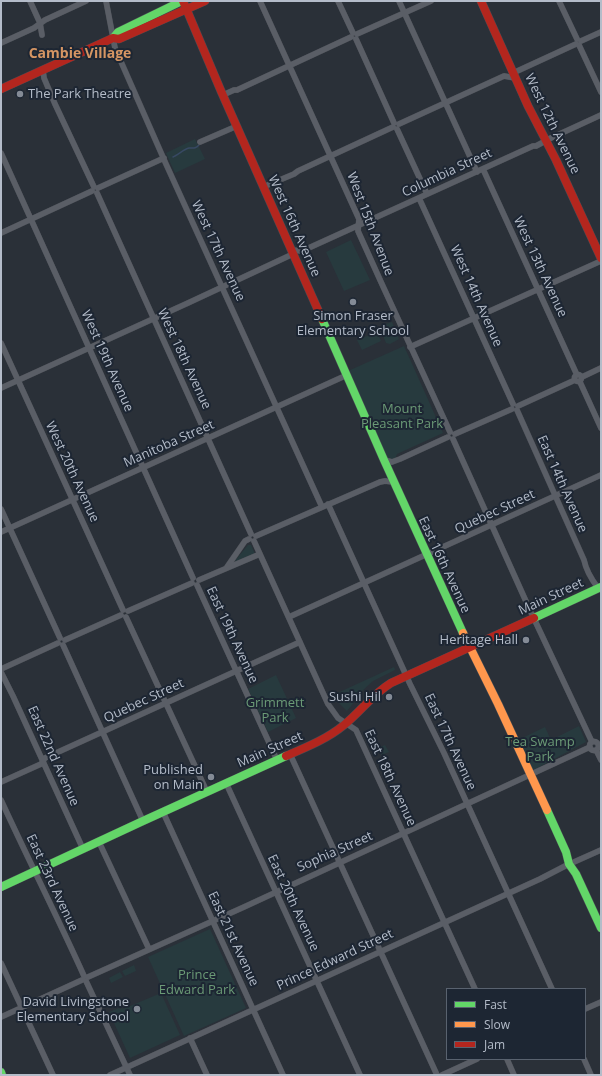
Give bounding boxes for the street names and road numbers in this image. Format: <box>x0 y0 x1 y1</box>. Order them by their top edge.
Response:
street label: West 12th Avenue <box>521 71 583 177</box>
street label: Columbia Street <box>400 145 494 201</box>
street label: West 15th Avenue <box>343 170 397 278</box>
street label: West 16th Avenue <box>265 173 323 279</box>
street label: West 17th Avenue <box>188 198 248 304</box>
street label: West 13th Avenue <box>510 214 570 320</box>
street label: West 14th Avenue <box>447 243 505 349</box>
street label: West 18th Avenue <box>154 306 214 412</box>
street label: West 19th Avenue <box>78 308 136 414</box>
street label: Manitoba Street <box>121 417 217 471</box>
street label: West 20th Avenue <box>42 419 102 525</box>
street label: East 14th Avenue <box>534 433 590 535</box>
street label: Quebec Street <box>452 487 538 537</box>
street label: East 16th Avenue <box>415 514 473 616</box>
street label: Main Street <box>516 575 586 619</box>
street label: East 19th Avenue <box>203 584 261 686</box>
street label: Quebec Street <box>101 676 187 726</box>
street label: East 17th Avenue <box>421 691 479 793</box>
street label: East 22nd Avenue <box>24 703 82 809</box>
street label: East 18th Avenue <box>361 727 419 829</box>
street label: Main Street <box>235 729 305 771</box>
street label: Sophia Street <box>295 828 375 876</box>
street label: East 23rd Avenue <box>23 832 81 934</box>
street label: East 20th Avenue <box>264 852 322 954</box>
street label: East 21st Avenue <box>204 889 262 989</box>
street label: Prince Edward Street <box>274 926 396 994</box>

